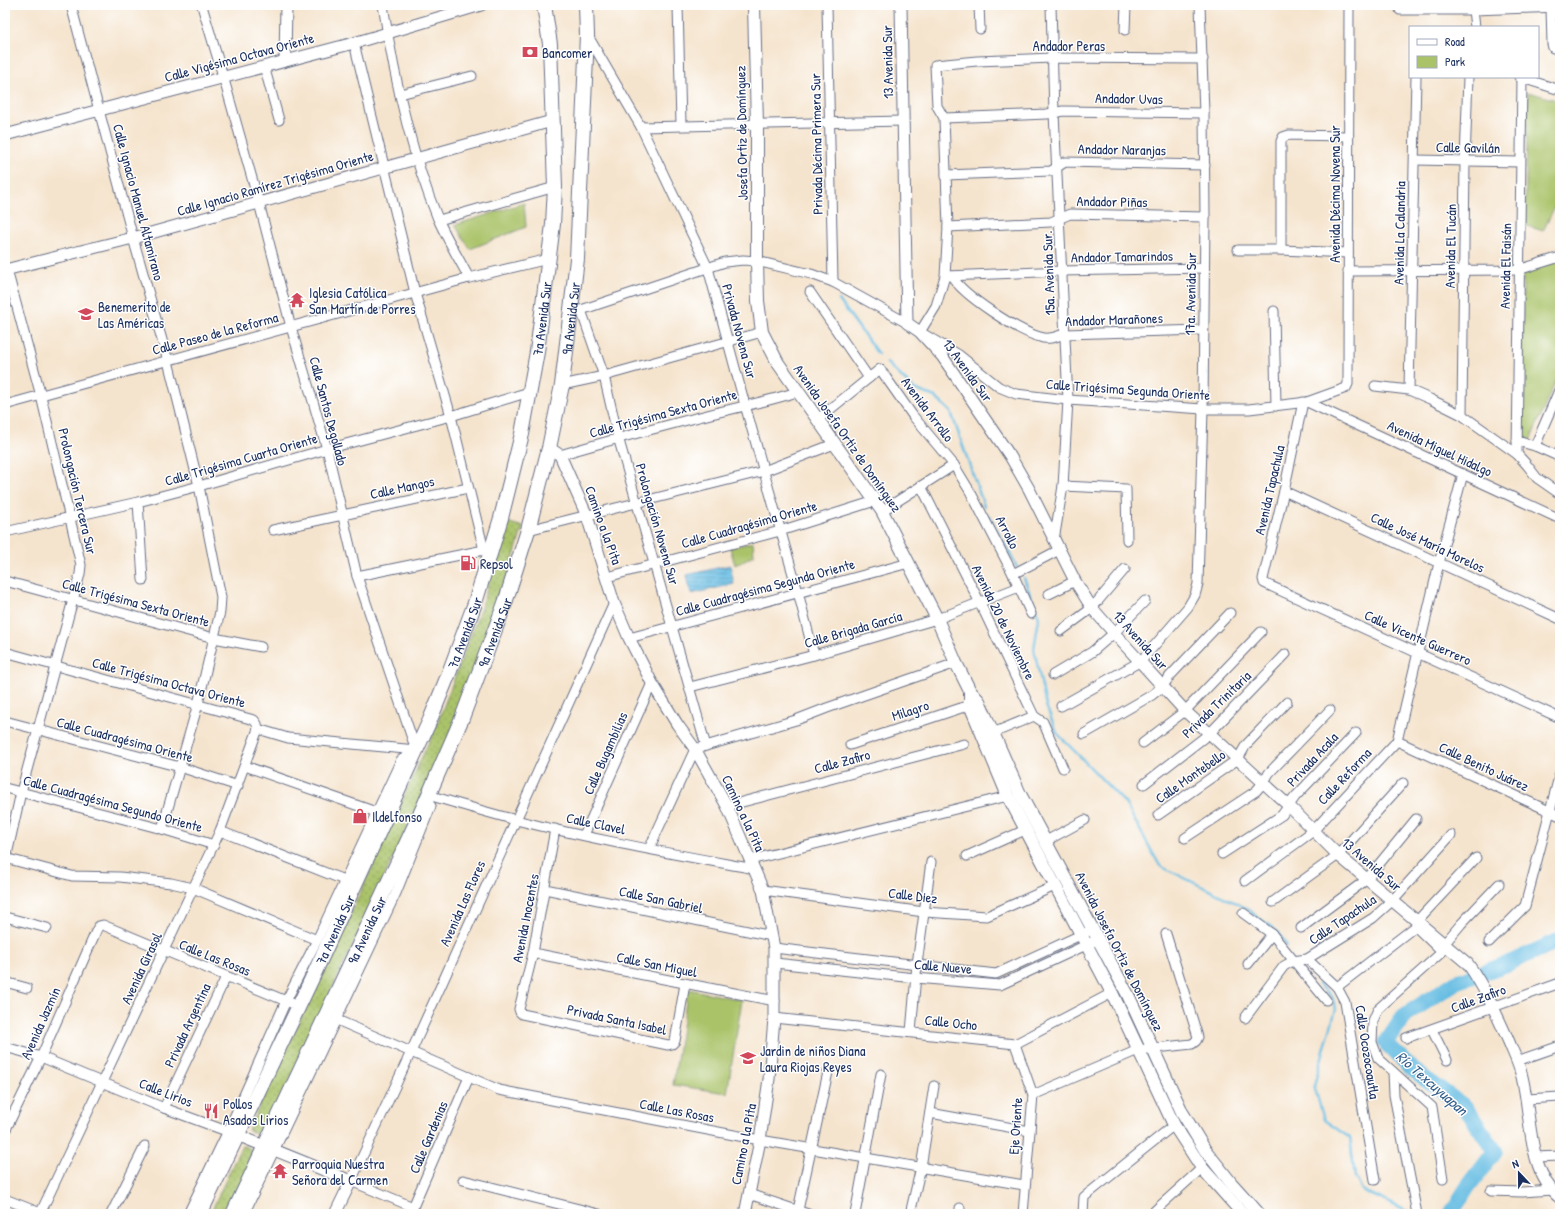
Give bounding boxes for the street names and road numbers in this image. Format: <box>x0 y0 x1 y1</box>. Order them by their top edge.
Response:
street label: 13 Avenida Sur <box>877 24 897 99</box>
street label: Calle Vigésima Octava Oriente <box>162 28 316 87</box>
street label: Andador Peras <box>1033 36 1105 55</box>
street label: Josefa Ortiz de Domínguez <box>730 65 753 201</box>
street label: Privada Décima Primera Sur <box>805 73 827 215</box>
street label: Andador Uvas <box>1095 88 1163 108</box>
street label: Calle Ignacio Manuel Altamirano <box>108 122 169 283</box>
street label: Avenida Décima Novena Sur <box>1325 125 1344 263</box>
street label: Calle Gavilán <box>1436 137 1500 157</box>
street label: Andador Naranjas <box>1078 139 1166 160</box>
street label: Calle Ignacio Ramírez Trigésima Oriente <box>174 146 376 221</box>
street label: Avenida La Calandria <box>1389 180 1409 285</box>
street label: Andador Piñas <box>1076 191 1148 211</box>
street label: Avenida El Tucán <box>1440 204 1460 288</box>
street label: Avenida El Faisán <box>1495 223 1515 309</box>
street label: 15a. Avenida Sur. <box>1037 230 1059 316</box>
street label: Andador Tamarindos <box>1071 246 1173 266</box>
street label: 17a. Avenida Sur <box>1180 252 1200 336</box>
street label: 7a Avenida Sur <box>527 279 555 357</box>
street label: 9a Avenida Sur <box>556 280 584 355</box>
street label: Privada Novena Sur <box>718 282 762 381</box>
street label: Calle Paseo de la Reforma <box>150 307 281 359</box>
street label: Andador Marañones <box>1065 308 1163 330</box>
street label: 13 Avenida Sur <box>939 335 998 406</box>
street label: Calle Santos Degollado <box>304 354 353 468</box>
street label: Avenida Josefa Ortiz de Domínguez <box>789 360 906 516</box>
street label: Avenida Arrollo <box>897 373 959 446</box>
street label: Calle Trigésima Segunda Oriente <box>1045 374 1211 405</box>
street label: Calle Trigésima Sexta Oriente <box>587 384 740 443</box>
street label: Avenida Miguel Hidalgo <box>1384 415 1496 482</box>
street label: Prolongación Tercera Sur <box>53 426 102 557</box>
street label: Calle Trigésima Cuarta Oriente <box>162 428 320 491</box>
street label: Avenida Tapachula <box>1249 443 1290 537</box>
street label: Prolongación Novena Sur <box>631 461 685 588</box>
street label: Calle Mangos <box>368 471 436 504</box>
street label: Camino a la Pita <box>581 483 627 567</box>
street label: Calle Cuadragésima Oriente <box>679 495 820 553</box>
street label: Calle José María Morelos <box>1368 507 1488 577</box>
street label: Arrollo <box>992 512 1025 552</box>
street label: Calle Cuadragésima Segunda Oriente <box>673 554 857 621</box>
street label: Avenida 20 de Noviembre <box>968 561 1040 683</box>
street label: Calle Trigésima Sexta Oriente <box>60 573 212 632</box>
street label: 7a Avenida Sur <box>442 594 486 671</box>
street label: 9a Avenida Sur <box>472 594 516 670</box>
street label: Calle Vicente Guerrero <box>1362 605 1475 669</box>
street label: Calle Brigada García <box>802 606 905 653</box>
street label: 13 Avenida Sur <box>1109 606 1173 674</box>
street label: Calle Trigésima Octava Oriente <box>90 652 248 713</box>
street label: Privada Trinitaria <box>1177 666 1255 742</box>
street label: Milagro <box>889 695 932 726</box>
street label: Calle Bugambilias <box>578 709 633 798</box>
street label: Calle Cuadragésima Oriente <box>55 712 196 767</box>
street label: Privada Acala <box>1282 727 1342 790</box>
street label: Calle Benito Juárez <box>1436 737 1532 795</box>
street label: Calle Reforma <box>1313 743 1375 808</box>
street label: Calle Zafiro <box>812 744 872 778</box>
street label: Calle Montebello <box>1151 745 1229 807</box>
street label: Calle Cuadragésima Segundo Oriente <box>21 770 205 837</box>
street label: Camino a la Pita <box>718 772 770 855</box>
street label: Calle Clavel <box>565 807 627 839</box>
street label: 13 Avenida Sur <box>1338 833 1406 896</box>
street label: Avenida Las Flores <box>435 857 489 949</box>
street label: Avenida Josefa Ortiz de Domínguez <box>1071 868 1169 1034</box>
street label: Avenida Inocentes <box>507 872 543 964</box>
street label: Calle San Gabriel <box>617 881 705 917</box>
street label: Calle Diez <box>887 883 939 907</box>
street label: Calle Tapachula <box>1305 889 1380 949</box>
street label: 7a Avenida Sur <box>310 891 359 967</box>
street label: 9a Avenida Sur <box>342 892 390 967</box>
street label: Avenida Girasol <box>116 929 166 1007</box>
street label: Calle Las Rosas <box>176 934 254 980</box>
street label: Calle San Miguel <box>615 947 699 982</box>
street label: Calle Nueve <box>913 954 973 978</box>
street label: Privada Argentina <box>159 979 216 1071</box>
street label: Calle Zafiro <box>1448 979 1508 1017</box>
street label: Avenida Jazmín <box>16 984 64 1062</box>
street label: Privada Santa Isabel <box>565 999 669 1039</box>
street label: Calle Ocozocoautla <box>1351 1004 1385 1101</box>
street label: Calle Ocho <box>924 1010 979 1034</box>
street label: Calle Lirios <box>137 1073 195 1111</box>
street label: Calle Las Rosas <box>638 1093 716 1127</box>
street label: Eje Oriente <box>1004 1097 1027 1155</box>
street label: Calle Gardenias <box>404 1098 452 1176</box>
street label: Camino a la Pita <box>726 1101 760 1186</box>

